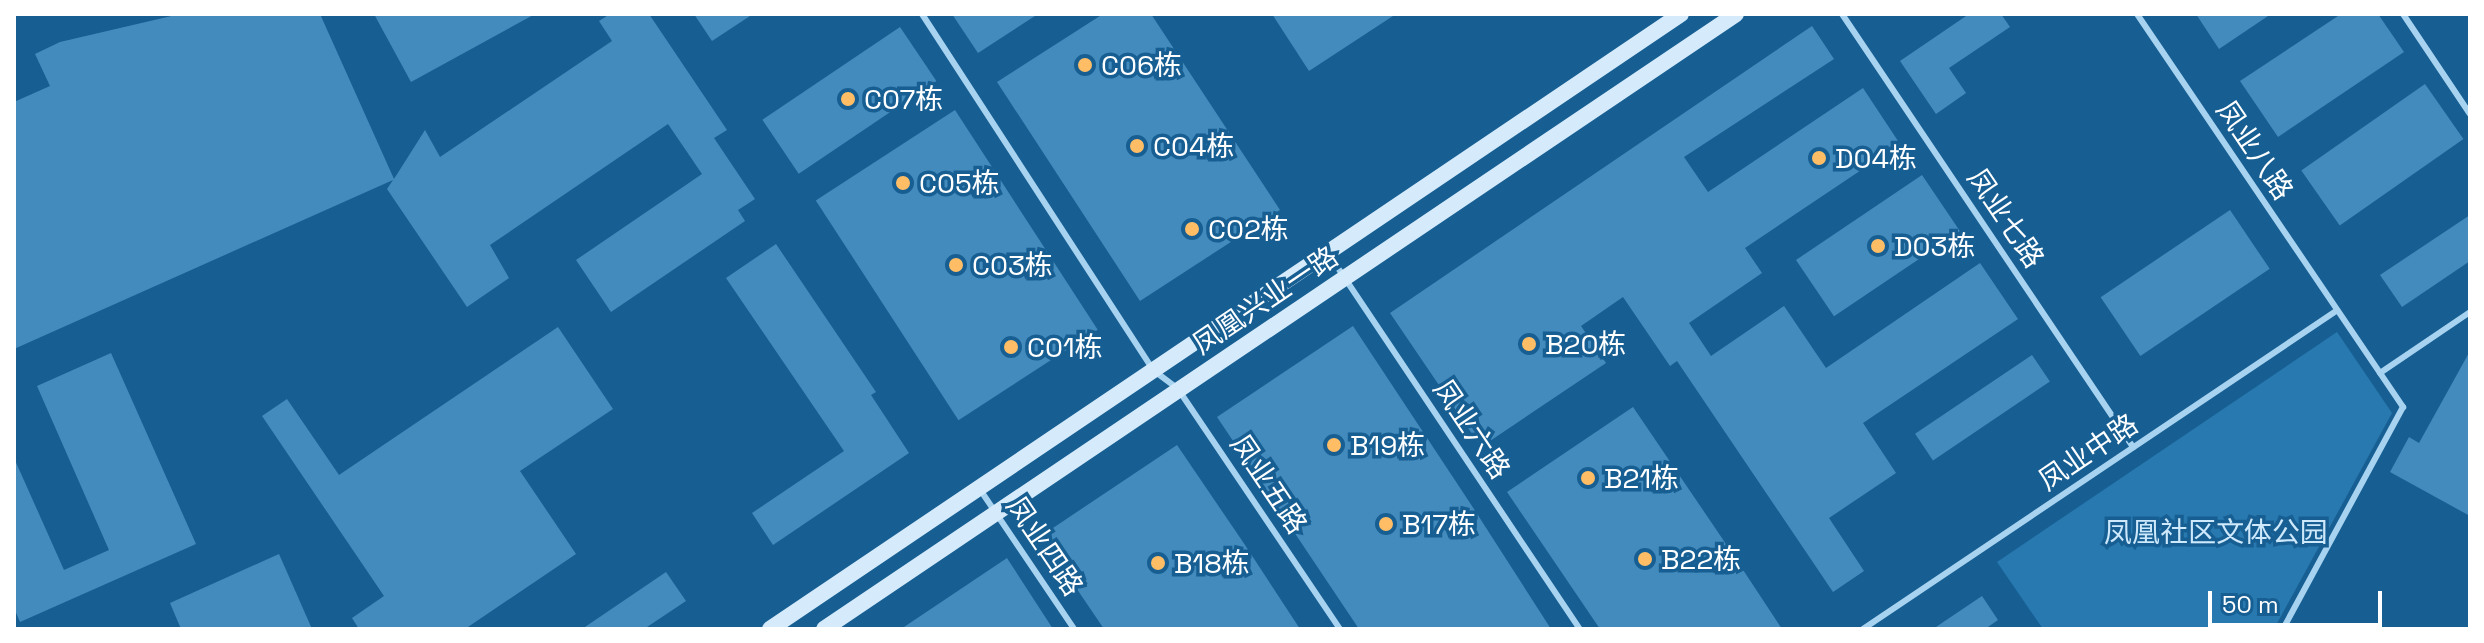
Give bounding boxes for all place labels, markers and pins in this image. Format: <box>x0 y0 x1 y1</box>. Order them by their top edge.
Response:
place label: C06栋 <box>1101 48 1182 82</box>
marker: C06栋 <box>1076 56 1094 74</box>
place label: C07栋 <box>864 82 943 116</box>
marker: C07栋 <box>839 90 857 108</box>
place label: C04栋 <box>1153 129 1234 163</box>
marker: C04栋 <box>1128 137 1146 155</box>
place label: D04栋 <box>1835 141 1917 175</box>
marker: D04栋 <box>1810 149 1828 167</box>
place label: C05栋 <box>919 166 1000 200</box>
marker: C05栋 <box>894 174 912 192</box>
place label: C02栋 <box>1208 212 1289 246</box>
marker: C02栋 <box>1183 220 1201 238</box>
place label: D03栋 <box>1894 229 1975 263</box>
marker: D03栋 <box>1869 237 1887 255</box>
place label: C03栋 <box>972 248 1053 282</box>
marker: C03栋 <box>947 256 965 274</box>
place label: B20栋 <box>1545 327 1626 361</box>
place label: C01栋 <box>1027 330 1103 364</box>
marker: B20栋 <box>1520 335 1538 353</box>
marker: C01栋 <box>1002 338 1020 356</box>
place label: B19栋 <box>1350 428 1425 462</box>
marker: B19栋 <box>1325 436 1343 454</box>
place label: B21栋 <box>1604 461 1679 495</box>
marker: B21栋 <box>1579 469 1597 487</box>
place label: B17栋 <box>1402 507 1476 541</box>
marker: B17栋 <box>1377 515 1395 533</box>
place label: B22栋 <box>1661 542 1741 576</box>
place label: B18栋 <box>1174 546 1250 580</box>
marker: B22栋 <box>1636 550 1654 568</box>
marker: B18栋 <box>1149 554 1167 572</box>

